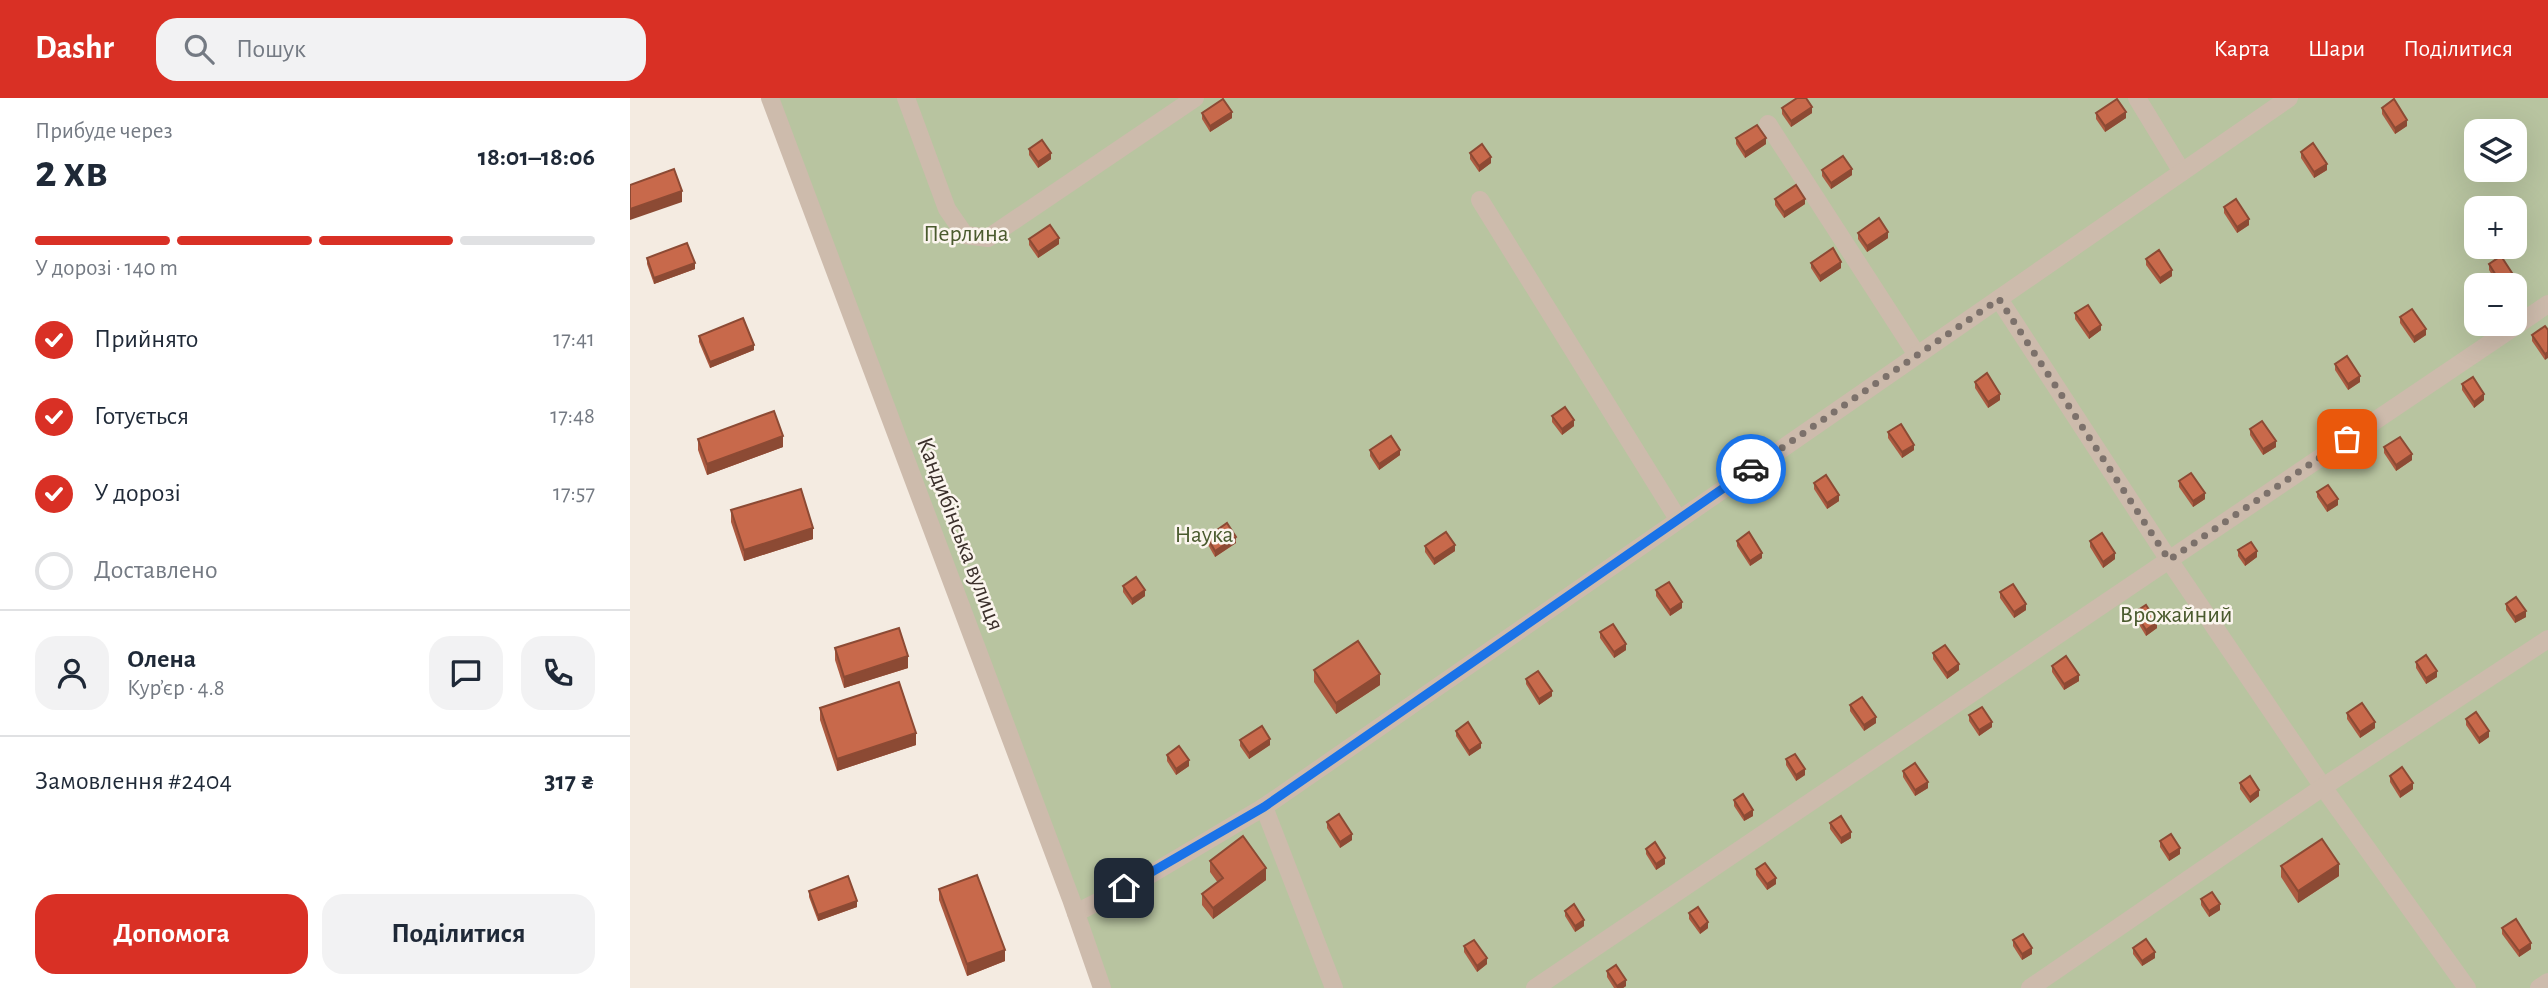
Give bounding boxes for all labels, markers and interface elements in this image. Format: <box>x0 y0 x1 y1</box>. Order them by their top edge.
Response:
search box <box>156 18 646 81</box>
icon: search <box>180 30 218 68</box>
text: Dashr <box>35 32 114 65</box>
text: Пошук <box>236 36 306 62</box>
text: Карта <box>2213 37 2270 61</box>
text: Шари <box>2308 37 2365 61</box>
text: Поділитися <box>2403 37 2513 61</box>
map controls <box>2464 119 2527 336</box>
button: layers <box>2464 119 2527 182</box>
text: Прибуде через <box>35 120 173 143</box>
text: 18:01–18:06 <box>478 144 595 170</box>
text: 2 хв <box>35 149 108 195</box>
button: + <box>2464 196 2527 259</box>
park label: Перлина <box>923 222 1009 246</box>
text: У дорозі · 140 m <box>35 257 178 280</box>
button: − <box>2464 273 2527 336</box>
icon: check <box>35 321 73 359</box>
text: Прийнято <box>94 326 198 352</box>
text: 17:41 <box>553 328 595 351</box>
icon: check <box>35 398 73 436</box>
text: Готується <box>94 403 189 429</box>
text: 17:48 <box>550 405 595 428</box>
pin <box>2317 409 2377 469</box>
icon: bag <box>2328 420 2366 458</box>
street label: Кандибінська вулиця <box>912 434 1008 634</box>
courier <box>1716 434 1786 504</box>
icon: car <box>1732 450 1770 488</box>
icon: check <box>35 475 73 513</box>
text: У дорозі <box>94 480 181 506</box>
text: 17:57 <box>553 482 595 505</box>
park label: Наука <box>1175 523 1234 547</box>
text: Доставлено <box>94 557 218 583</box>
park label: Врожайний <box>2120 603 2232 627</box>
button: person <box>35 636 109 710</box>
button: chat <box>429 636 503 710</box>
button: phone <box>521 636 595 710</box>
text: Олена <box>127 646 196 672</box>
text: Кур’єр · 4.8 <box>127 677 225 700</box>
text: Замовлення #2404 <box>35 768 232 794</box>
text: 317 ₴ <box>544 768 595 794</box>
pin <box>1094 858 1154 918</box>
icon: home <box>1105 869 1143 907</box>
button: Допомога <box>35 894 308 974</box>
button: Поділитися <box>322 894 595 974</box>

